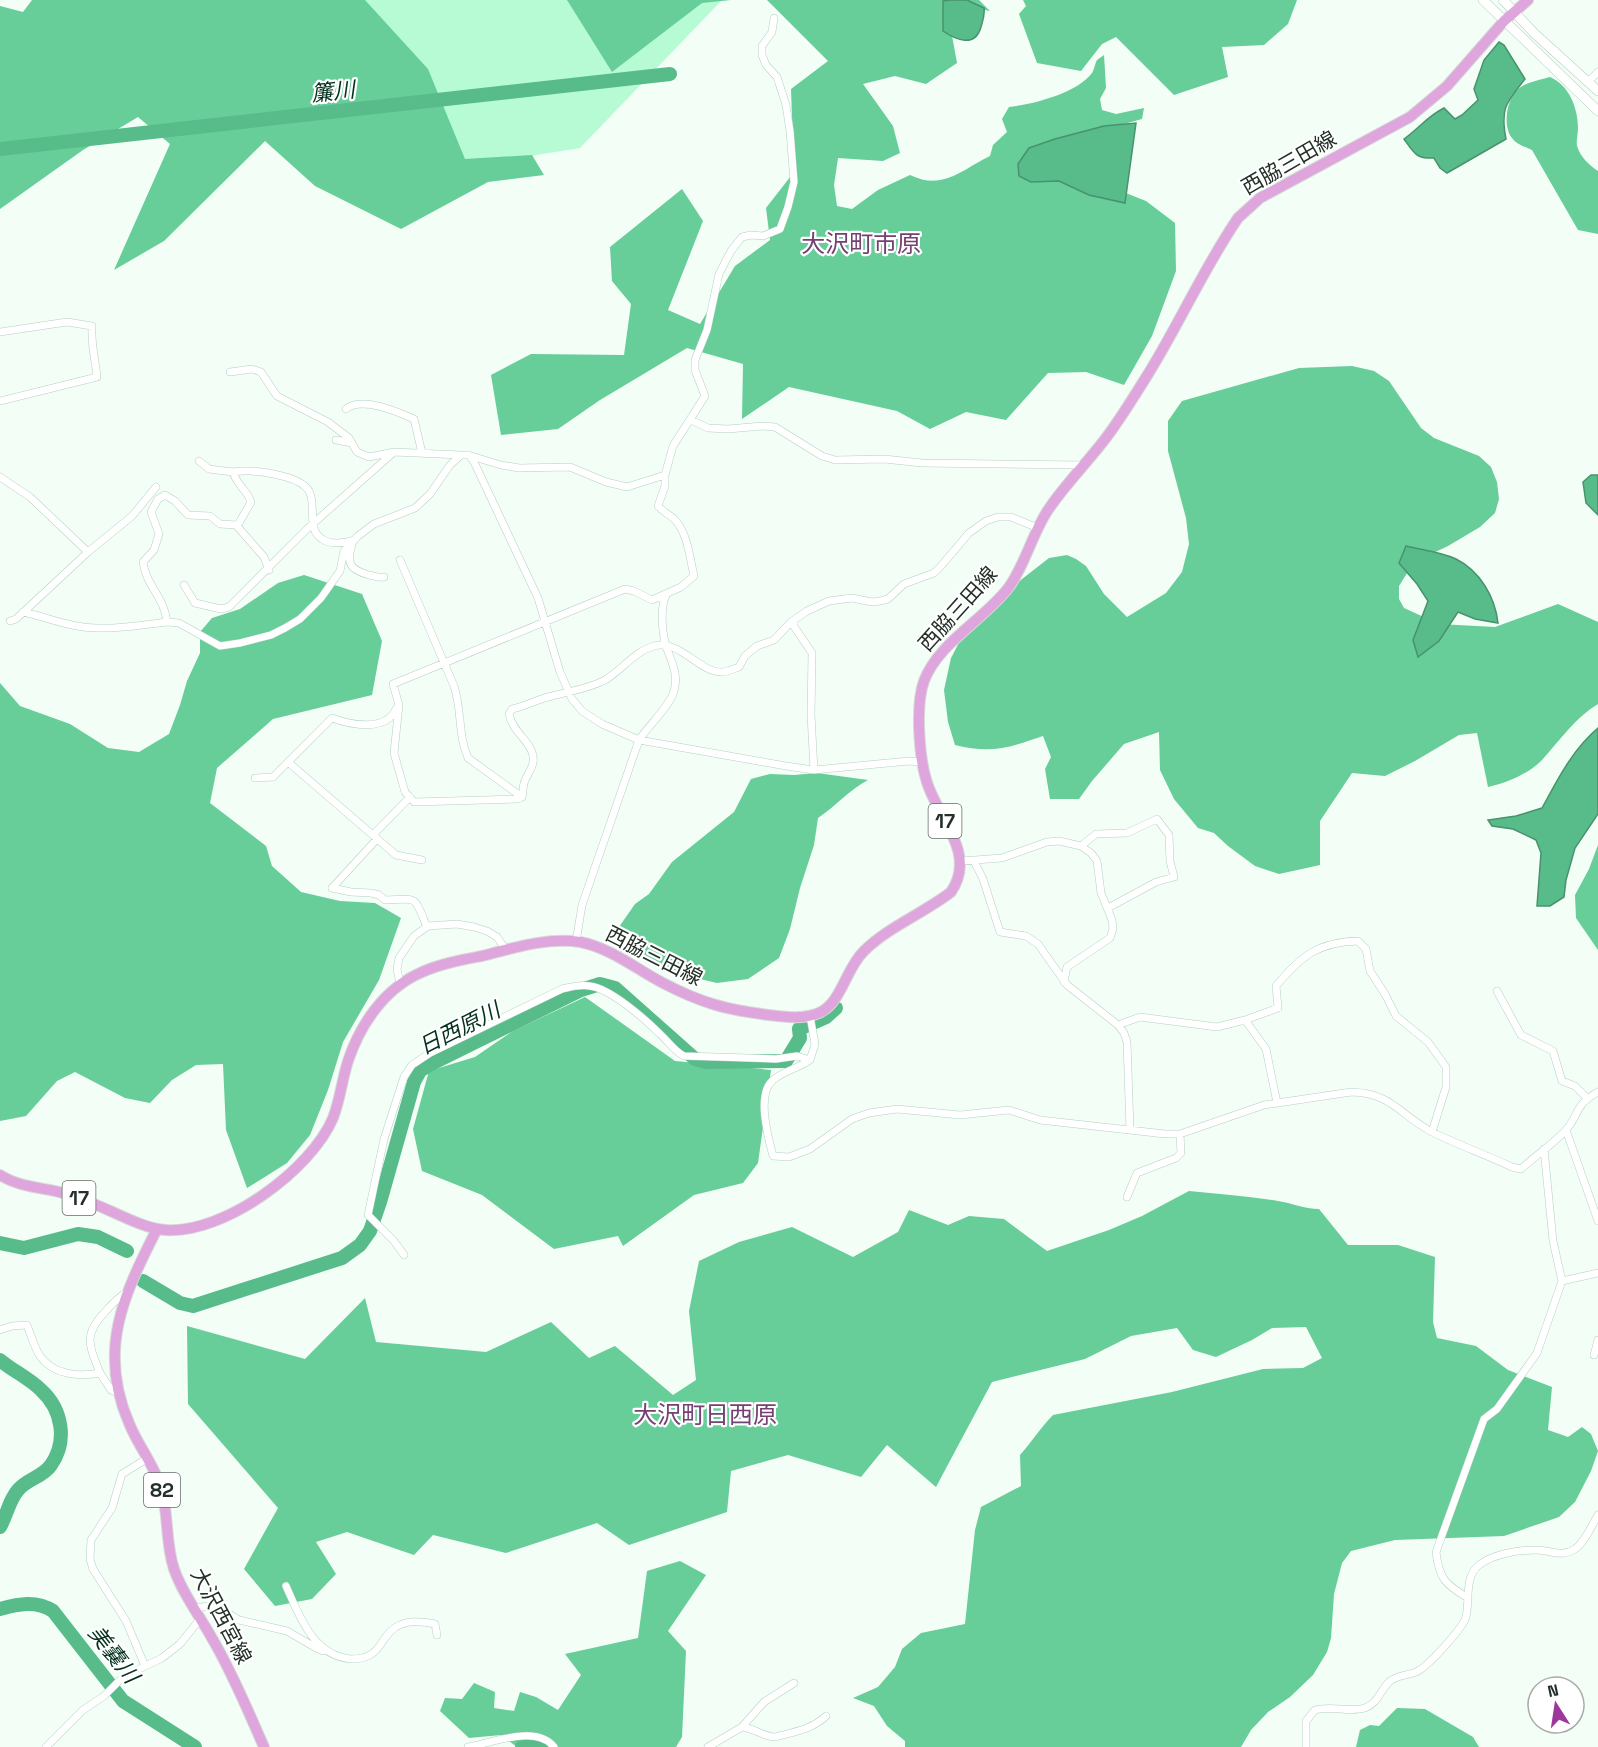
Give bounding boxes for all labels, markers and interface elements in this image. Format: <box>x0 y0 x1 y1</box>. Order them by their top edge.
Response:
water label: 簾川 <box>310 75 358 107</box>
street label: 西脇三田線 <box>1237 125 1341 201</box>
district label: 大沢町市原 <box>801 228 921 259</box>
street label: 西脇三田線 <box>912 561 1003 657</box>
road number: 17 <box>928 804 962 838</box>
street label: 西脇三田線 <box>601 920 707 991</box>
water label: 日西原川 <box>413 995 506 1060</box>
road number: 17 <box>62 1181 96 1215</box>
district label: 大沢町日西原 <box>633 1399 777 1430</box>
road number: 82 <box>144 1473 180 1507</box>
street label: 大沢西宮線 <box>185 1563 258 1668</box>
water label: 美嚢川 <box>83 1619 147 1690</box>
north arrow <box>1526 1675 1586 1735</box>
text: N <box>1546 1679 1560 1702</box>

